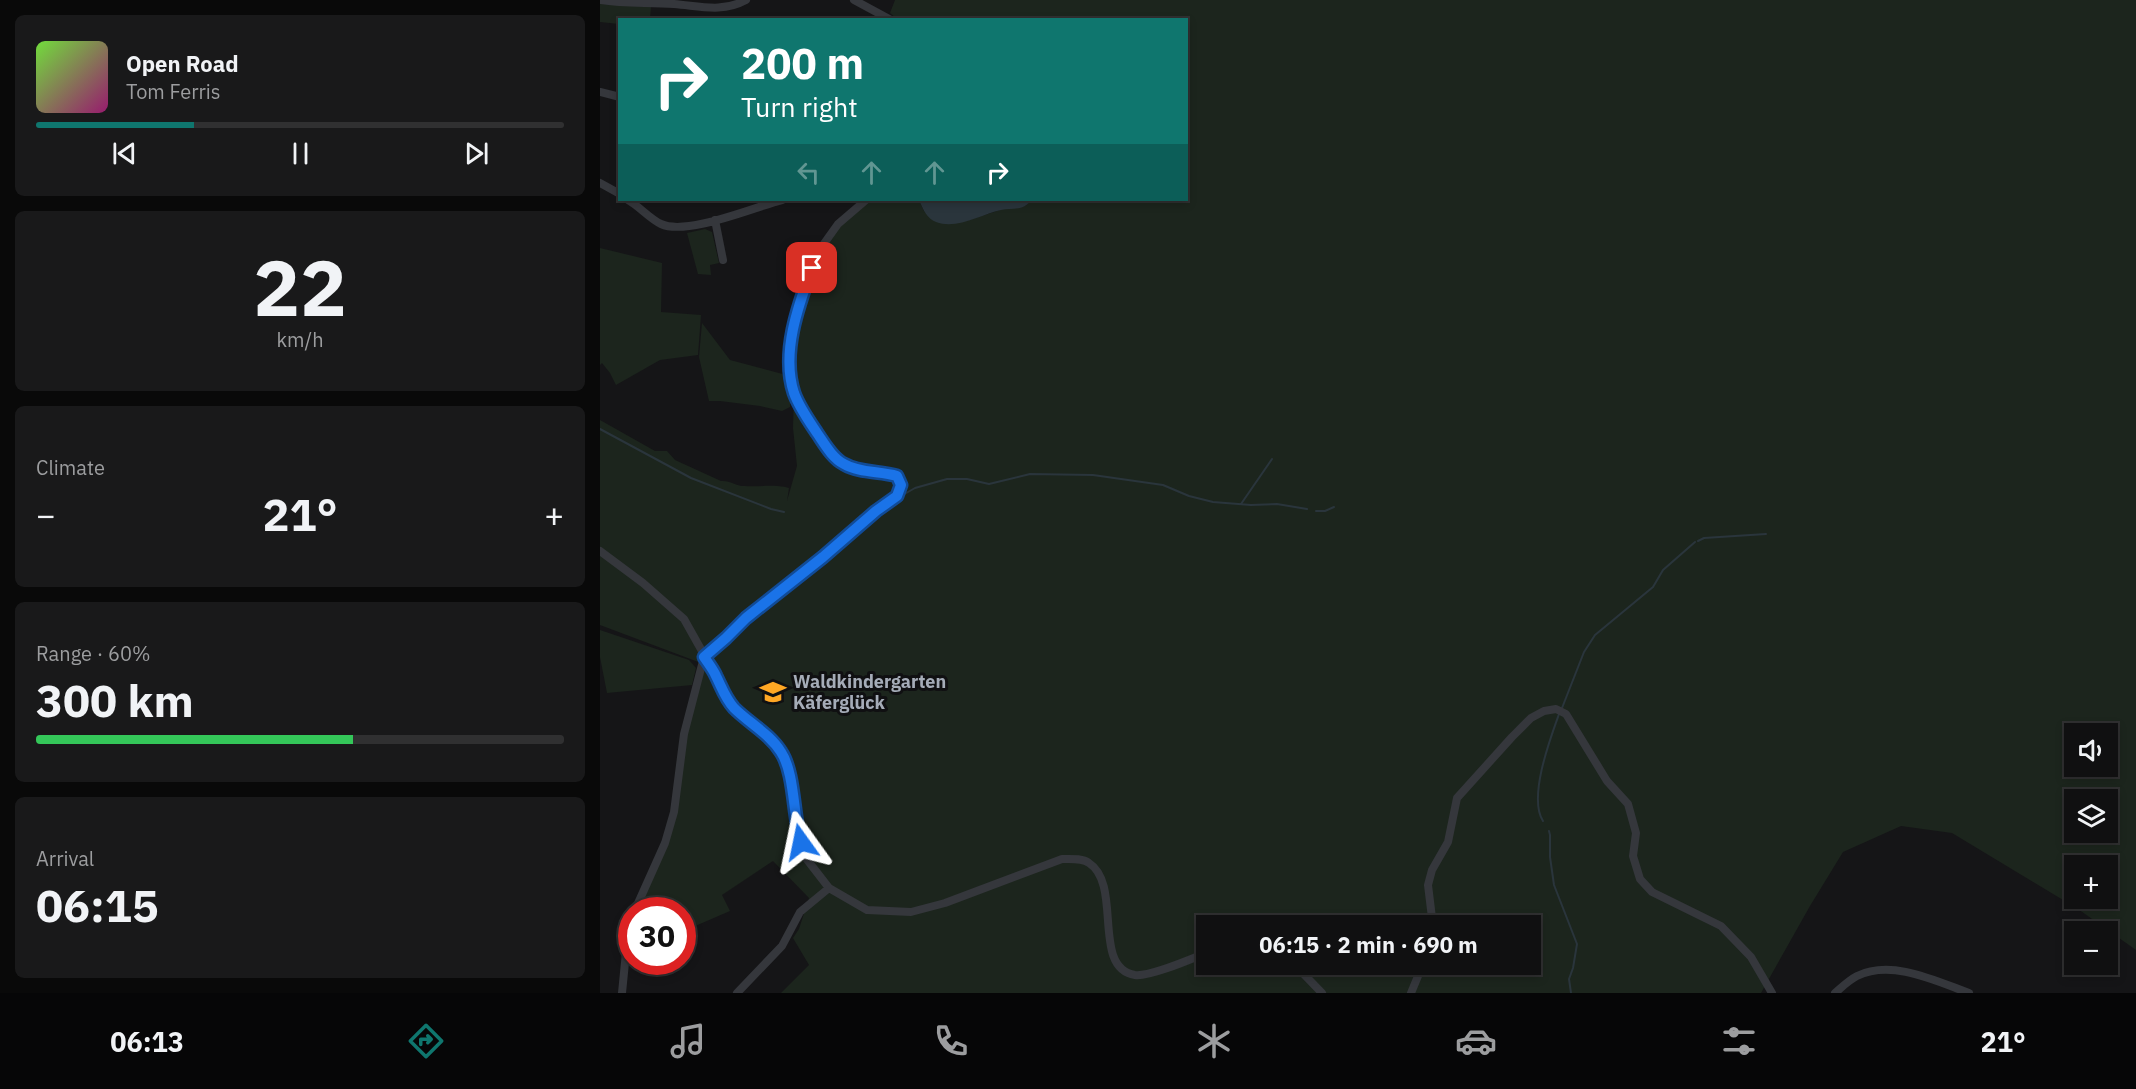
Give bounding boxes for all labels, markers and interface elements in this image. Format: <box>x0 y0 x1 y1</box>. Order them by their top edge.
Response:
text: 200 m <box>741 36 864 91</box>
icon: right <box>642 42 720 120</box>
text: Open Road <box>126 49 239 78</box>
text: Tom Ferris <box>126 78 221 105</box>
text: Turn right <box>741 89 858 124</box>
icon: previous <box>108 137 141 170</box>
icon: pause <box>284 137 317 170</box>
icon: next <box>460 137 493 170</box>
icon: left <box>792 156 825 189</box>
icon: ahead <box>855 156 888 189</box>
icon: ahead <box>918 156 951 189</box>
icon: right <box>981 156 1014 189</box>
text: 22 <box>253 236 347 337</box>
pin <box>786 242 837 293</box>
icon: arrive <box>795 251 828 284</box>
text: km/h <box>276 326 324 353</box>
text: Climate <box>36 454 105 481</box>
text: 21° <box>262 485 338 543</box>
text: − <box>36 493 56 536</box>
text: + <box>544 493 564 536</box>
text: Range · 60% <box>36 640 151 667</box>
place label: Waldkindergarten Käferglück <box>793 670 946 714</box>
text: 300 km <box>36 671 194 729</box>
school or university icon: Waldkindergarten Käferglück <box>758 677 788 707</box>
map controls <box>2064 723 2118 975</box>
button: sound <box>2064 723 2118 777</box>
button: layers <box>2064 789 2118 843</box>
position arrow <box>769 810 833 874</box>
text: Arrival <box>36 845 94 872</box>
button: + <box>2064 855 2118 909</box>
text: 06:15 <box>36 876 159 934</box>
speed limit sign: 30 <box>618 897 696 975</box>
button: − <box>2064 921 2118 975</box>
text: 06:15 · 2 min · 690 m <box>1259 930 1478 959</box>
icon: directions <box>405 1020 447 1062</box>
icon: music <box>667 1020 709 1062</box>
icon: phone <box>930 1020 972 1062</box>
icon: climate <box>1193 1020 1235 1062</box>
icon: car <box>1455 1020 1497 1062</box>
icon: filters <box>1718 1020 1760 1062</box>
text: 06:13 <box>110 1024 184 1059</box>
text: 21° <box>1981 1024 2026 1059</box>

